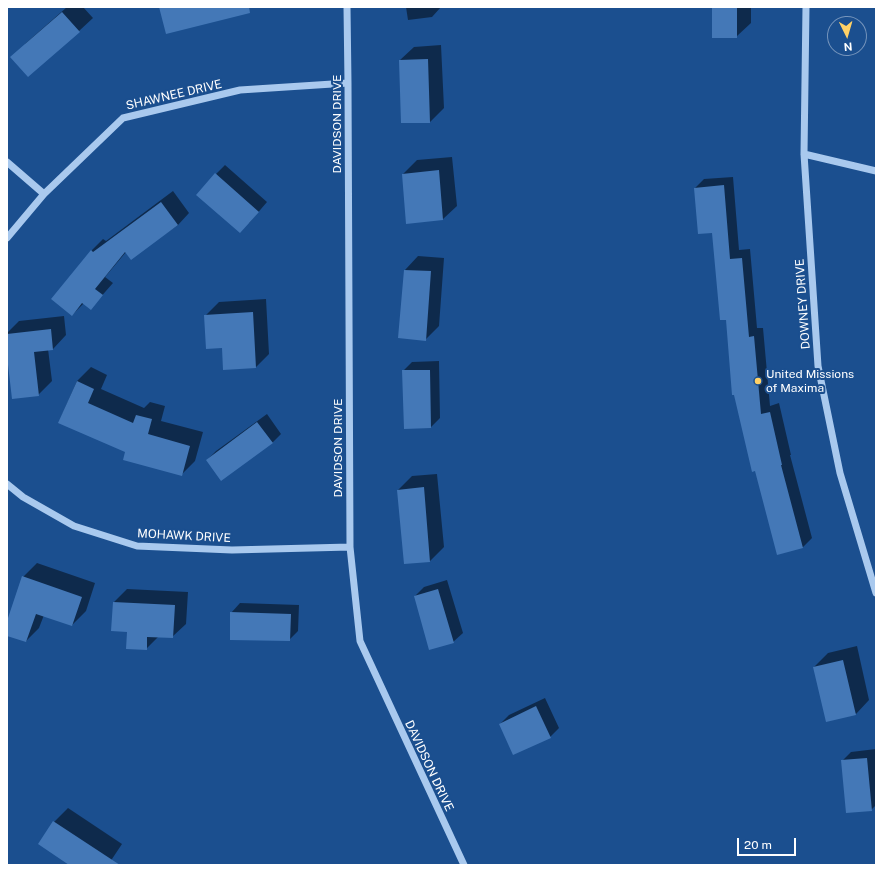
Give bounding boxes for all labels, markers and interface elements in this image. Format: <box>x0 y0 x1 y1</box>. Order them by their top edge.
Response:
north arrow <box>827 16 867 56</box>
text: N <box>843 41 853 53</box>
street label: DAVIDSON DRIVE <box>330 75 344 173</box>
street label: SHAWNEE DRIVE <box>125 77 223 113</box>
street label: DOWNEY DRIVE <box>793 258 813 350</box>
place label: United Missions of Maxima <box>766 367 854 395</box>
marker: United Missions of Maxima <box>753 376 763 386</box>
street label: DAVIDSON DRIVE <box>331 399 345 497</box>
street label: MOHAWK DRIVE <box>137 526 231 546</box>
street label: DAVIDSON DRIVE <box>402 718 456 814</box>
scale bar <box>739 830 798 856</box>
text: 20 m <box>744 838 772 852</box>

